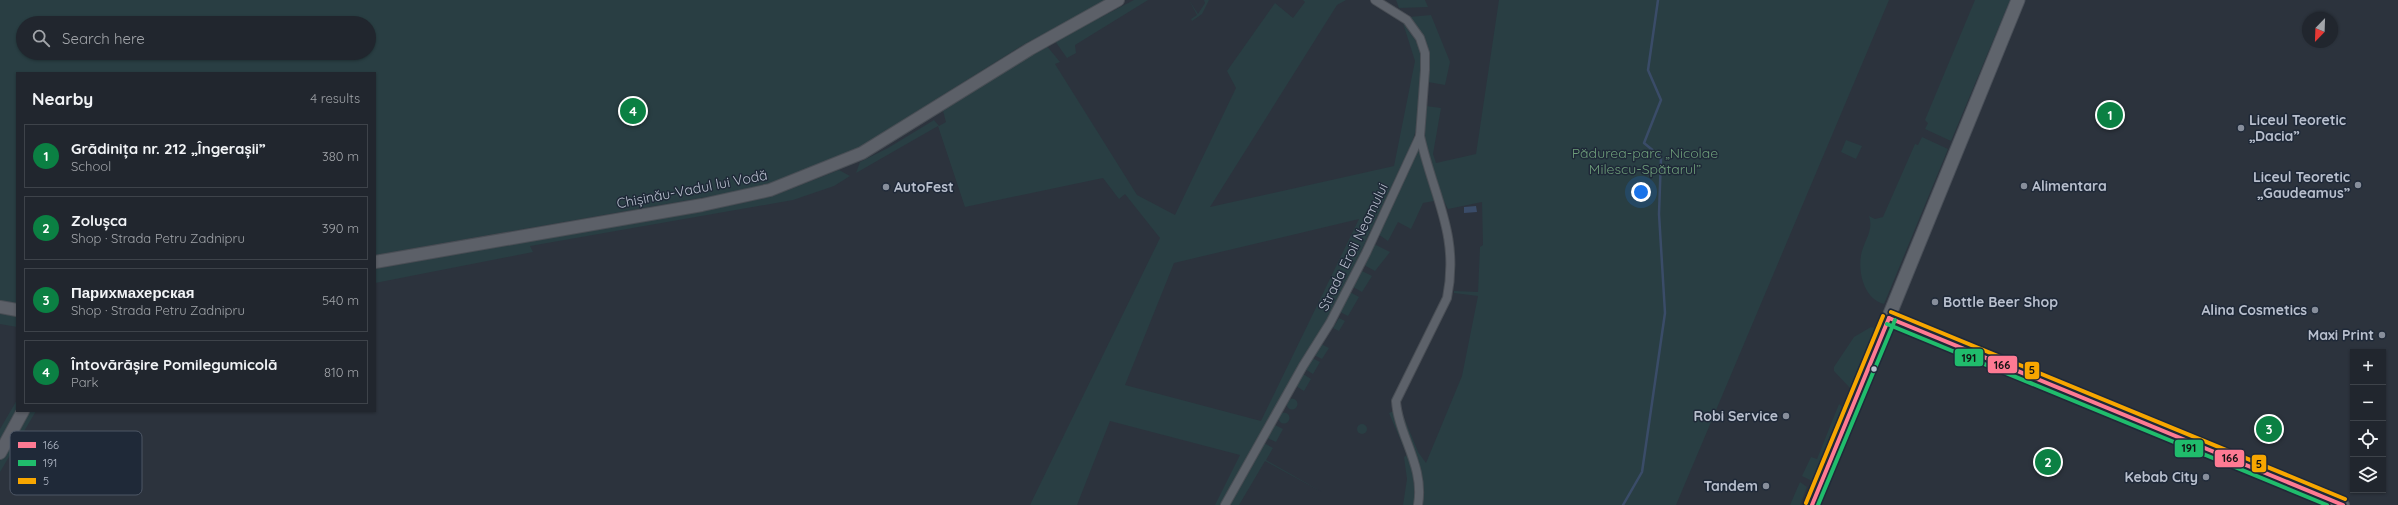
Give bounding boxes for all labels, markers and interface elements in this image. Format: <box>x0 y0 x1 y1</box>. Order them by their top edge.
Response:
north arrow <box>2302 12 2338 48</box>
search box <box>16 16 376 60</box>
icon: search <box>30 27 52 49</box>
text: Search here <box>62 29 145 48</box>
text: Nearby <box>32 88 93 109</box>
text: 4 results <box>310 90 360 106</box>
pin: 4 <box>620 96 646 126</box>
pin: 1 <box>2097 100 2123 130</box>
place label: Liceul Teoretic „Dacia” <box>2249 111 2346 145</box>
marker: Liceul Teoretic „Dacia” <box>2236 123 2246 133</box>
text: Grădinița nr. 212 „Îngerașii” <box>71 139 266 158</box>
park label: Pădurea-parc „Nicolae Milescu-Spătarul” <box>1572 144 1718 178</box>
text: 1 <box>43 148 49 164</box>
text: 380 m <box>322 148 359 164</box>
text: School <box>71 158 111 174</box>
street label: Chișinău-Vadul lui Vodă <box>615 166 769 212</box>
place label: Liceul Teoretic „Gaudeamus” <box>2253 168 2350 202</box>
place label: Alimentara <box>2032 177 2107 195</box>
place label: AutoFest <box>894 178 954 196</box>
street label: Strada Eroii Neamului <box>1314 180 1392 314</box>
marker: Liceul Teoretic „Gaudeamus” <box>2353 180 2363 190</box>
marker: Alimentara <box>2019 181 2029 191</box>
marker: AutoFest <box>881 182 891 192</box>
your location <box>1631 182 1651 202</box>
text: Zolușca <box>71 211 127 230</box>
text: 2 <box>42 220 50 236</box>
text: 390 m <box>322 220 359 236</box>
text: Shop · Strada Petru Zadnipru <box>71 230 245 246</box>
text: Парихмахерская <box>71 283 195 302</box>
text: 3 <box>43 292 49 308</box>
text: 540 m <box>322 292 359 308</box>
place label: Bottle Beer Shop <box>1943 293 2058 311</box>
marker: Bottle Beer Shop <box>1930 297 1940 307</box>
place label: Alina Cosmetics <box>2201 301 2307 319</box>
text: Shop · Strada Petru Zadnipru <box>71 302 245 318</box>
marker: Alina Cosmetics <box>2310 305 2320 315</box>
place label: Maxi Print <box>2308 326 2374 344</box>
marker: Maxi Print <box>2377 330 2387 340</box>
line badge: 191 <box>1954 348 1984 367</box>
map controls <box>2350 349 2386 493</box>
button: + <box>2350 349 2386 385</box>
text: 191 <box>1962 351 1976 365</box>
text: Întovărășire Pomilegumicolă <box>71 355 278 374</box>
line badge: 166 <box>1987 355 2018 374</box>
text: 166 <box>1994 358 2010 372</box>
line badge: 5 <box>2024 361 2040 380</box>
text: 5 <box>2029 363 2035 377</box>
text: 4 <box>42 364 50 380</box>
text: 810 m <box>324 364 359 380</box>
unlabelled marker <box>1869 364 1879 374</box>
text: Park <box>71 374 99 390</box>
button: − <box>2350 385 2386 421</box>
place label: Robi Service <box>1694 407 1778 425</box>
marker: Robi Service <box>1781 411 1791 421</box>
pin: 3 <box>2256 414 2282 444</box>
button: locate <box>2350 421 2386 457</box>
legend <box>10 431 142 495</box>
text: 166 <box>43 438 59 452</box>
line badge: 191 <box>2174 439 2204 458</box>
text: 191 <box>2182 441 2196 455</box>
pin: 2 <box>2035 447 2061 477</box>
line badge: 166 <box>2214 449 2245 468</box>
text: 166 <box>2222 451 2238 465</box>
line badge: 5 <box>2251 454 2267 473</box>
text: 191 <box>43 456 57 470</box>
text: 5 <box>2256 457 2262 471</box>
button: layers <box>2350 457 2386 493</box>
place label: Kebab City <box>2125 468 2198 486</box>
marker: Kebab City <box>2201 472 2211 482</box>
text: 5 <box>43 474 49 488</box>
place label: Tandem <box>1704 477 1758 495</box>
marker: Tandem <box>1761 481 1771 491</box>

